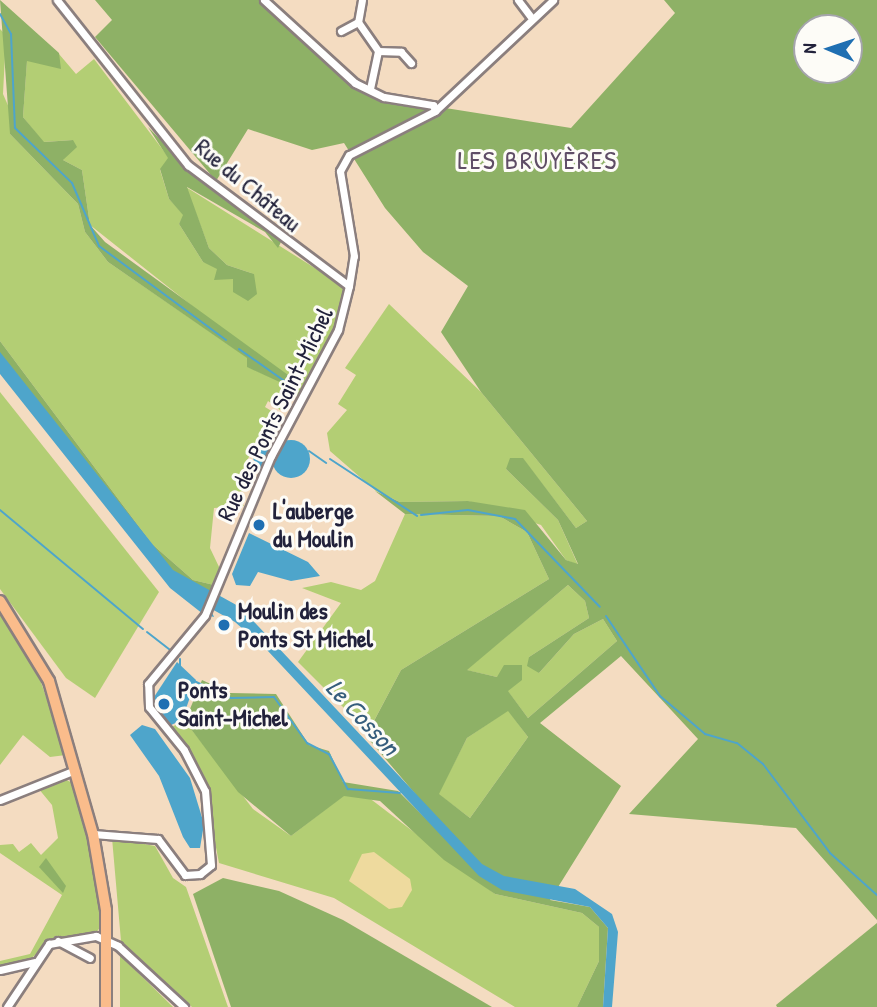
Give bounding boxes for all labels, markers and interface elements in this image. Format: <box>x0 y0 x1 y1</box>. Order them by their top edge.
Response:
north arrow <box>793 14 863 84</box>
text: N <box>796 43 822 54</box>
street label: Rue du Château <box>189 132 307 238</box>
district label: LES BRUYÈRES <box>459 144 617 176</box>
street label: Rue des Ponts Saint-Michel <box>211 303 339 525</box>
place label: L'auberge du Moulin <box>273 497 354 553</box>
marker: L'auberge du Moulin <box>251 517 267 533</box>
place label: Moulin des Ponts St Michel <box>238 597 373 653</box>
marker: Moulin des Ponts St Michel <box>216 617 232 633</box>
water label: Le Cosson <box>320 672 406 762</box>
place label: Ponts Saint-Michel <box>178 676 288 732</box>
marker: Ponts Saint-Michel <box>156 696 172 712</box>

